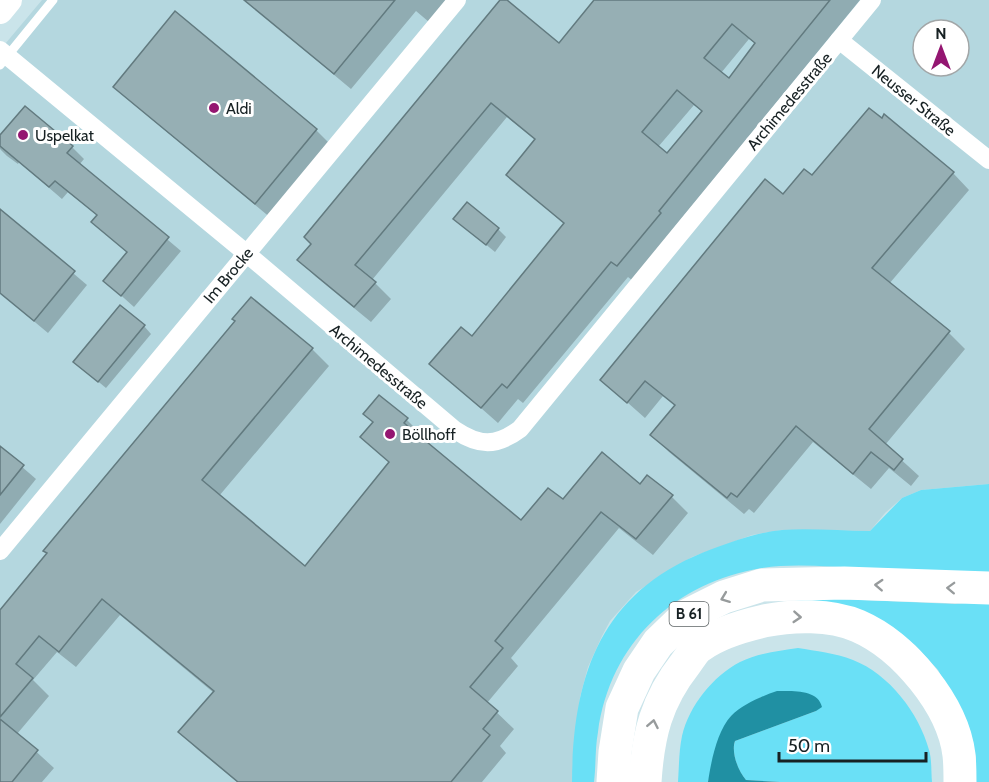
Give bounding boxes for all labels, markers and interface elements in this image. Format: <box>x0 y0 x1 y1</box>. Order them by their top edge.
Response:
north arrow <box>911 18 971 78</box>
text: N <box>935 24 947 43</box>
street label: Archimedesstraße <box>743 49 836 154</box>
street label: Neusser Straße <box>868 61 959 140</box>
place label: Aldi <box>226 99 252 118</box>
marker: Aldi <box>207 101 221 115</box>
place label: Uspelkat <box>35 126 94 145</box>
marker: Uspelkat <box>16 128 30 142</box>
street label: Im Brocke <box>200 244 257 307</box>
street label: Archimedesstraße <box>326 320 431 413</box>
place label: Böllhoff <box>402 425 457 444</box>
marker: Böllhoff <box>383 427 397 441</box>
one-way arrow <box>874 578 883 591</box>
one-way arrow <box>947 582 956 594</box>
one-way arrow <box>720 590 730 603</box>
road number: B 61 <box>670 602 708 626</box>
one-way arrow <box>793 610 802 623</box>
one-way arrow <box>647 720 659 729</box>
scale bar <box>779 725 926 763</box>
text: 50 m <box>788 735 830 757</box>

